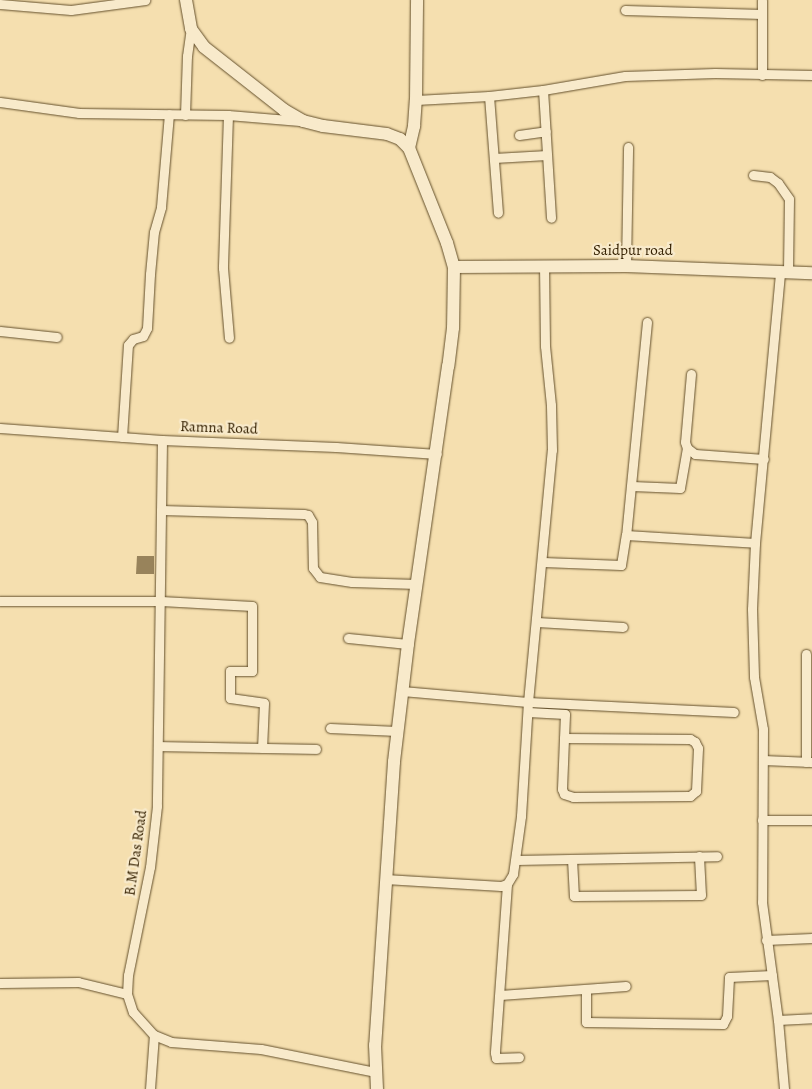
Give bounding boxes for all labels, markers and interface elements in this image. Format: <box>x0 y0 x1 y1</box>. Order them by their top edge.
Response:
street label: Saidpur road <box>593 242 673 260</box>
street label: Ramna Road <box>180 418 258 438</box>
street label: B.M Das Road <box>121 809 151 897</box>

